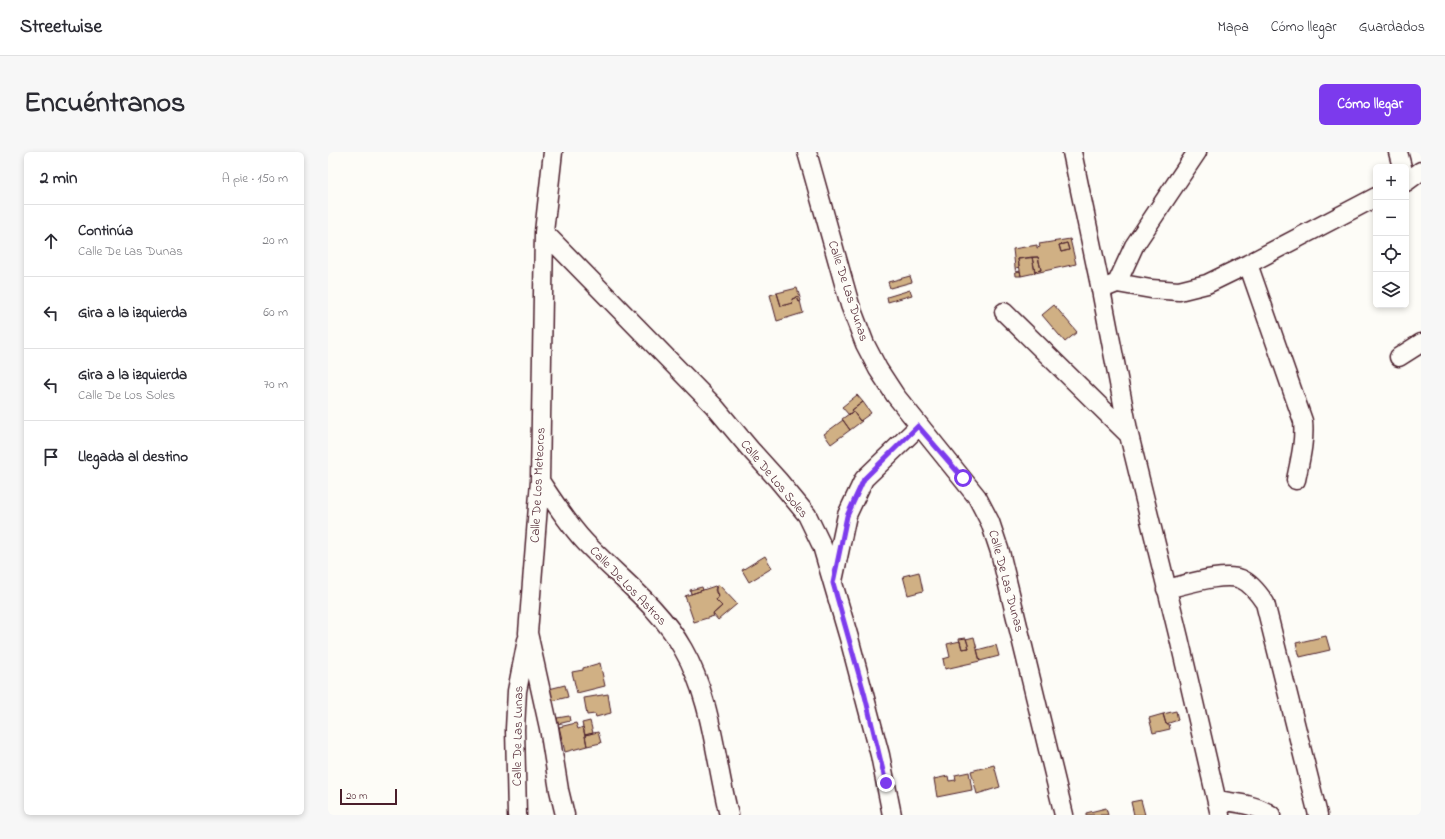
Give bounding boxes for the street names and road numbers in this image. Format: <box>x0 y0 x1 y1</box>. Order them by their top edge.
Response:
street label: Calle De Las Dunas <box>823 238 873 344</box>
street label: Calle De Los Meteoros <box>525 426 551 543</box>
street label: Calle De Los Soles <box>736 436 813 523</box>
street label: Calle De Las Dunas <box>983 528 1029 634</box>
street label: Calle De Los Astros <box>585 542 671 630</box>
street label: Calle De Las Lunas <box>508 685 528 786</box>

